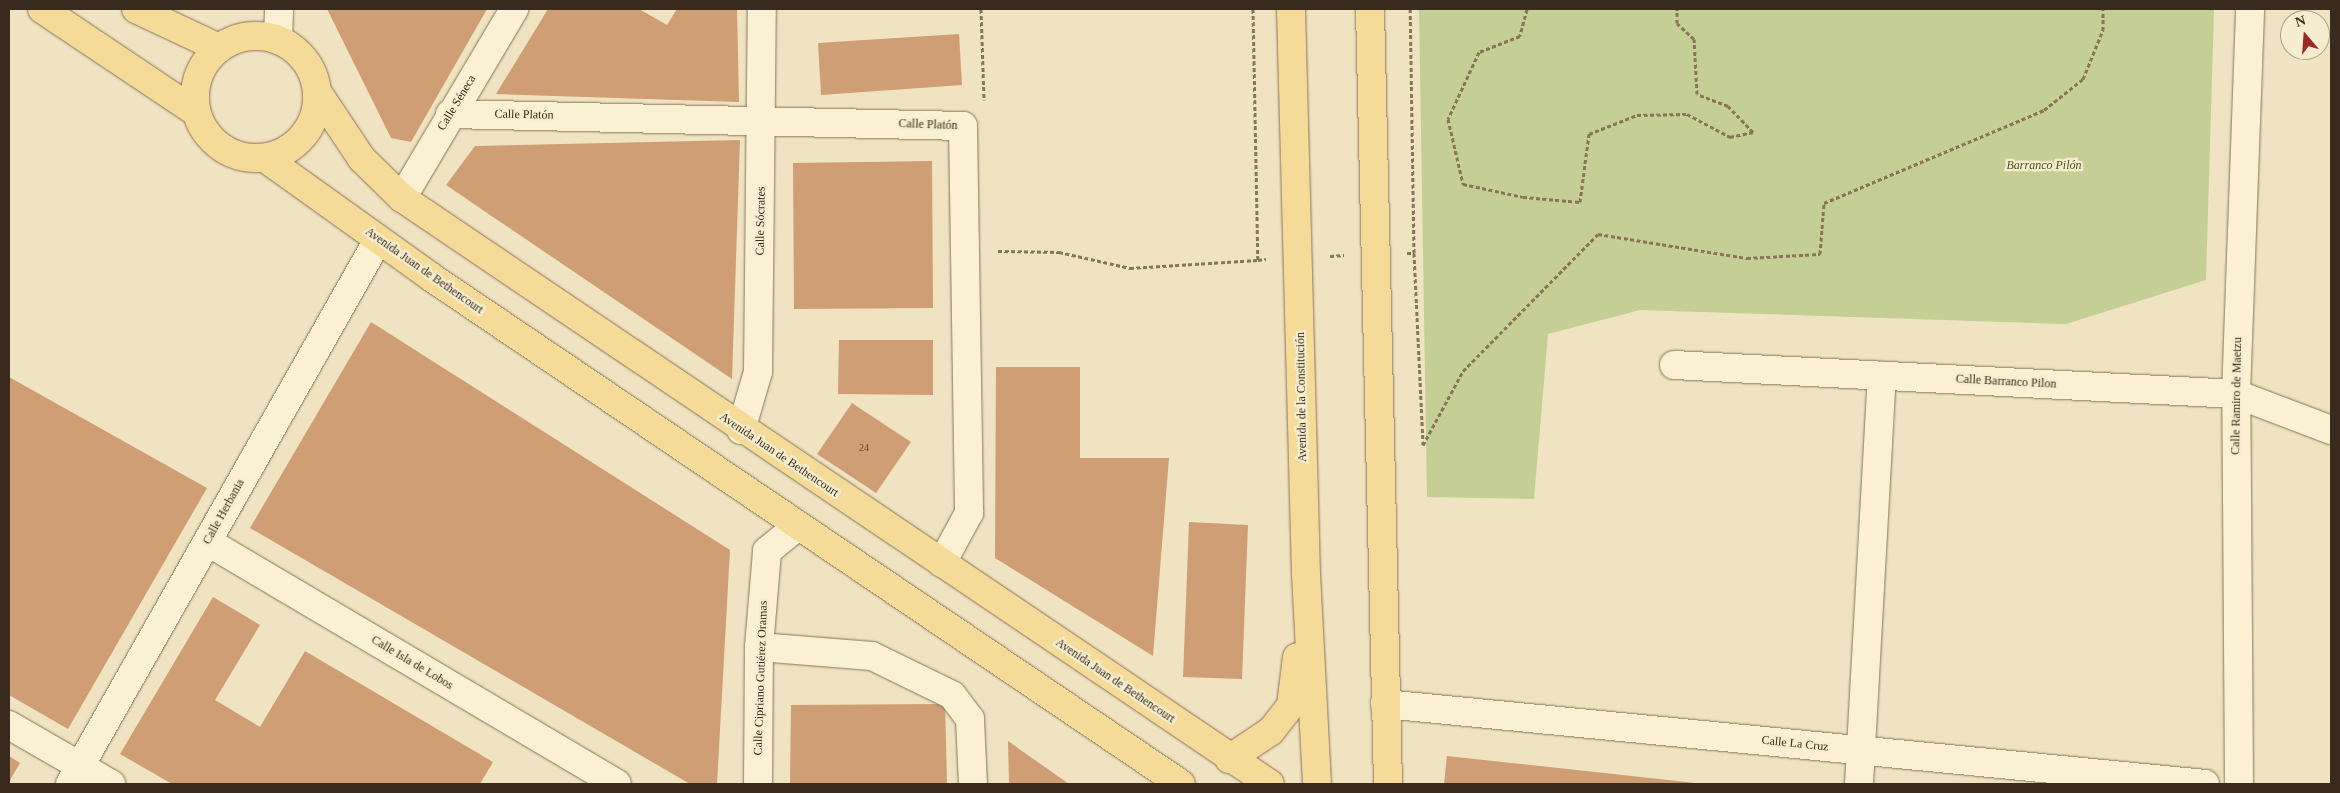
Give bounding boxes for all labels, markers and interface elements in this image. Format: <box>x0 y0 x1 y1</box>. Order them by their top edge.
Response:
north arrow <box>2280 10 2330 60</box>
text: N <box>2293 13 2308 30</box>
street label: Calle Séneca <box>435 73 479 133</box>
street label: Calle Platón <box>494 107 554 123</box>
street label: Calle Platón <box>898 117 958 133</box>
park label: Barranco Pilón <box>2007 159 2081 173</box>
street label: Calle Sócrates <box>753 186 769 256</box>
street label: Avenida Juan de Bethencourt <box>362 225 486 317</box>
street label: Avenida de la Constitución <box>1294 332 1310 462</box>
street label: Calle Ramiro de Maetzu <box>2229 337 2245 455</box>
street label: Calle Barranco Pilon <box>1955 372 2057 392</box>
street label: Avenida Juan de Bethencourt <box>717 410 841 500</box>
house number: 24 <box>859 442 869 454</box>
street label: Calle Herbania <box>200 477 248 547</box>
street label: Calle Cipriano Gutiérez Oramas <box>751 600 771 756</box>
street label: Calle Isla de Lobos <box>368 633 456 693</box>
street label: Avenida Juan de Bethencourt <box>1053 636 1177 726</box>
street label: Calle La Cruz <box>1761 733 1829 755</box>

